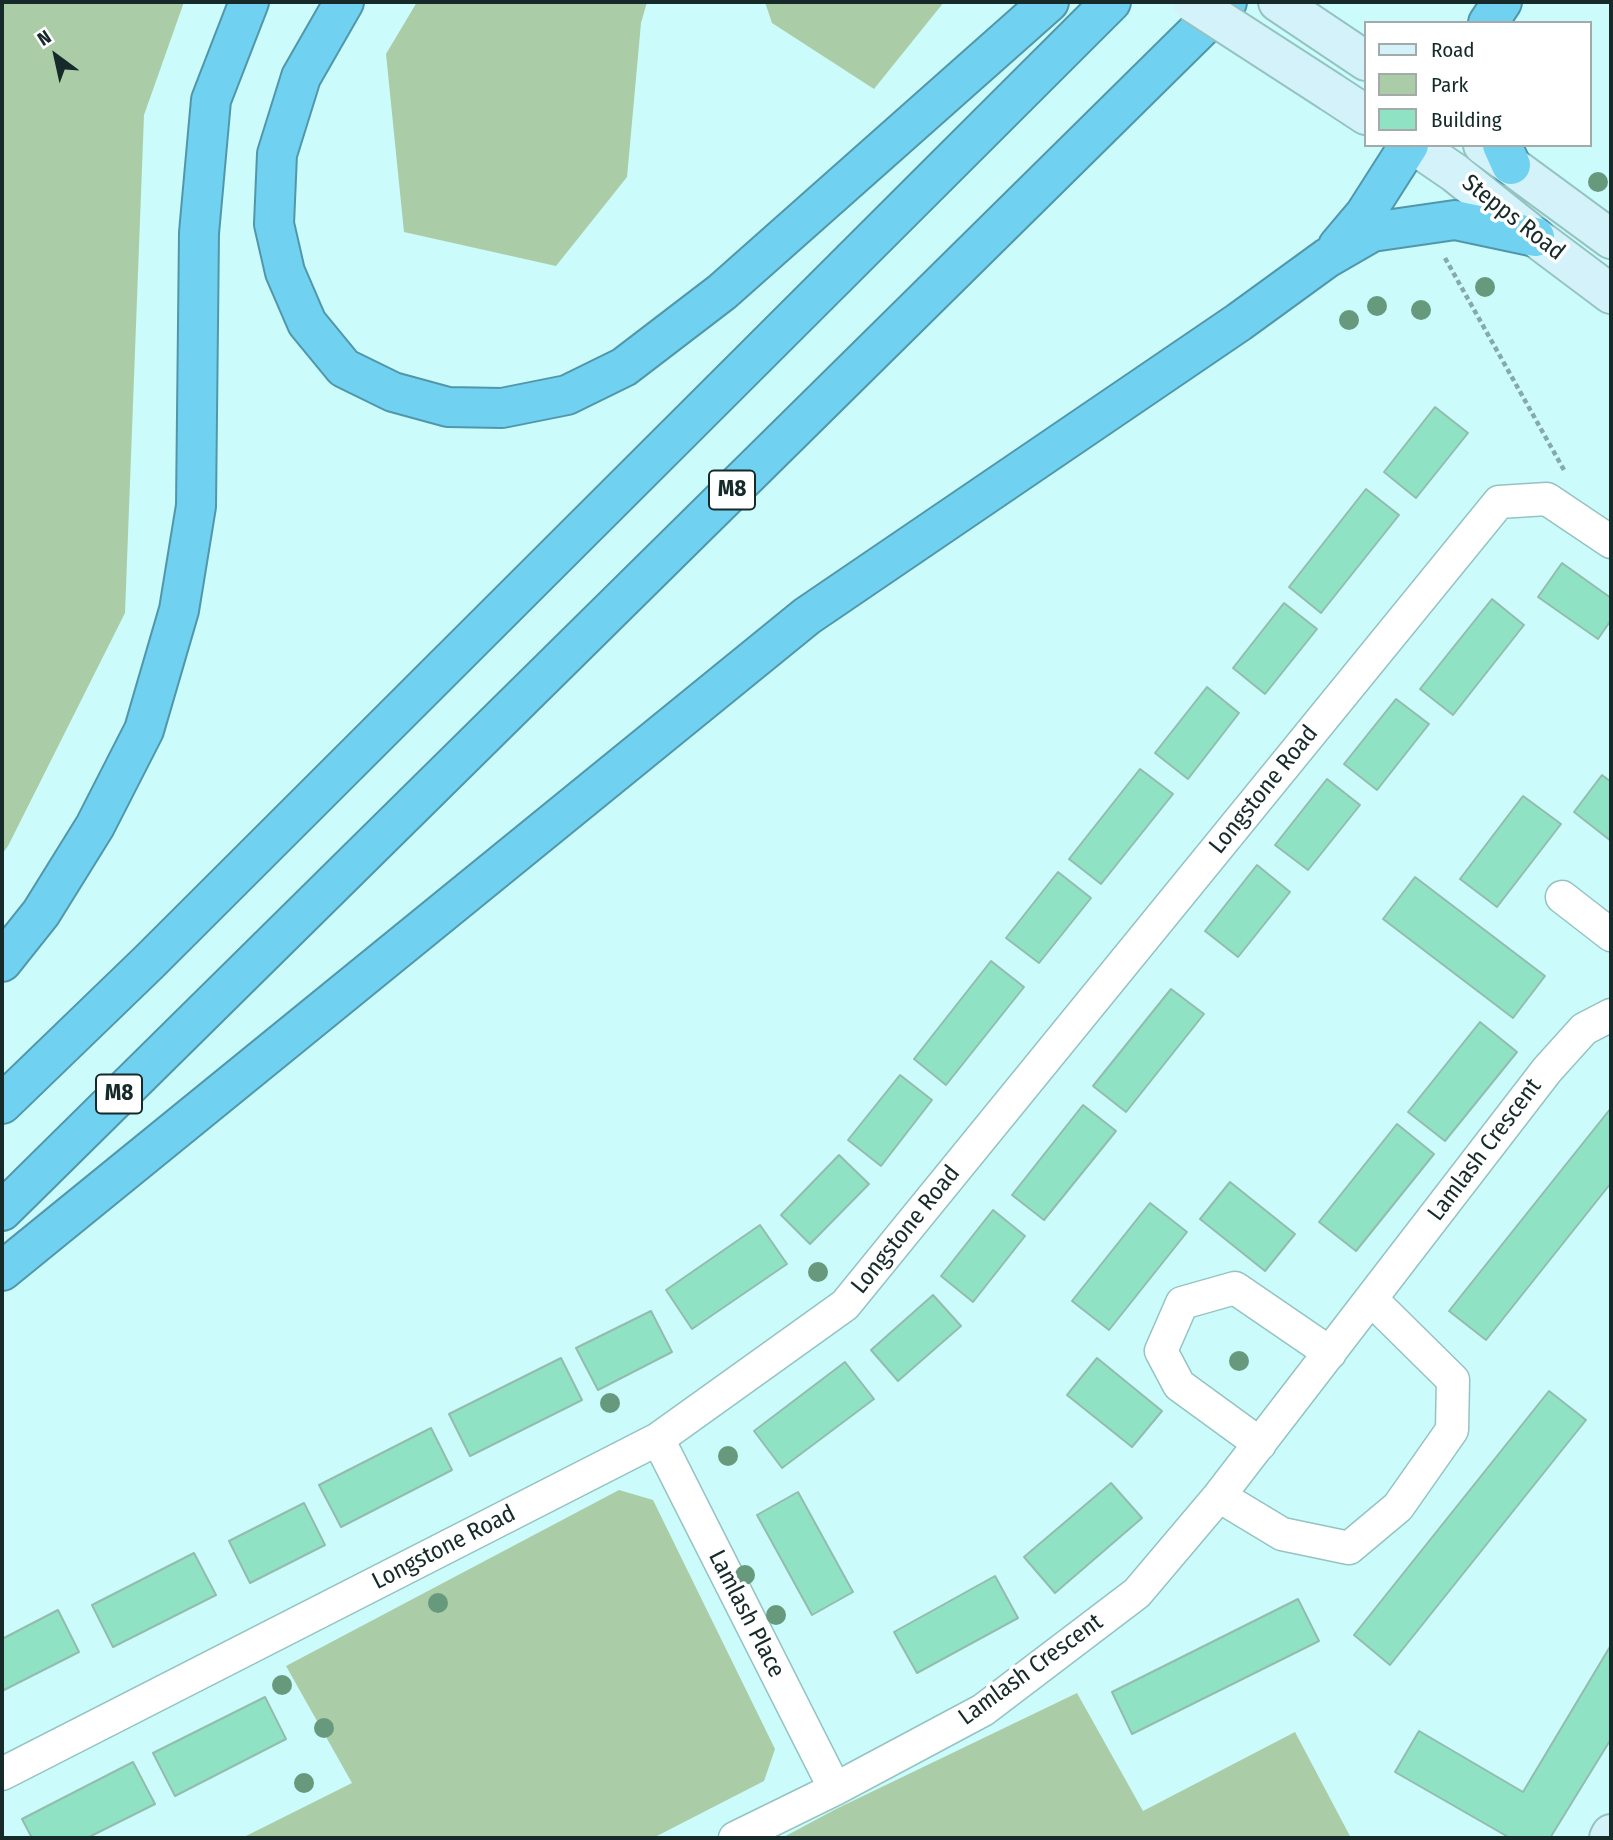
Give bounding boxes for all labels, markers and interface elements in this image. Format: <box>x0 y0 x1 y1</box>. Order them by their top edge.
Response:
north arrow <box>21 21 91 91</box>
legend <box>1364 21 1592 147</box>
text: N <box>33 25 55 51</box>
text: Road <box>1431 37 1475 63</box>
text: Park <box>1431 72 1468 98</box>
text: Building <box>1431 107 1502 133</box>
street label: Stepps Road <box>1456 169 1570 267</box>
road number: M8 <box>709 470 755 510</box>
street label: Longstone Road <box>1203 720 1325 860</box>
street label: Lamlash Crescent <box>1422 1073 1548 1227</box>
road number: M8 <box>96 1074 142 1114</box>
street label: Longstone Road <box>845 1160 967 1300</box>
street label: Longstone Road <box>368 1500 520 1596</box>
street label: Lamlash Place <box>702 1546 790 1682</box>
street label: Lamlash Crescent <box>953 1608 1109 1732</box>

